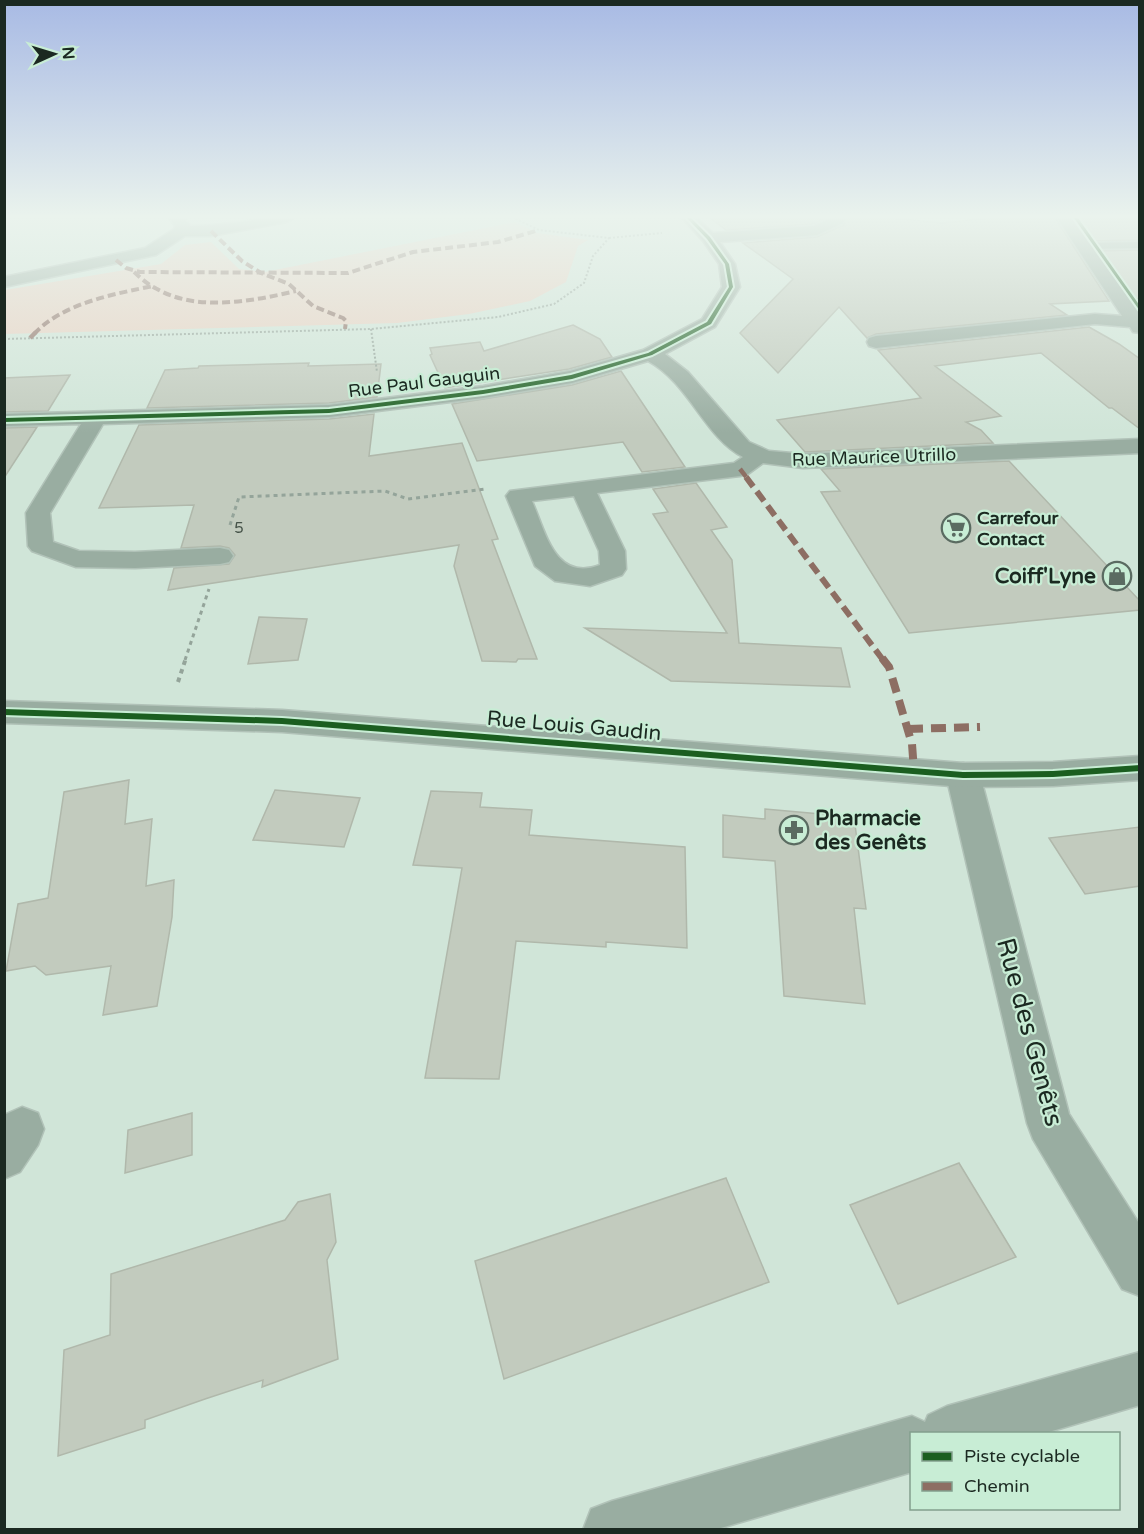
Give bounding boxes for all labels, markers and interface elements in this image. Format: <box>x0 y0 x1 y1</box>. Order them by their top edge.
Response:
north arrow <box>24 24 84 84</box>
text: N <box>58 46 78 60</box>
street label: Rue Paul Gauguin <box>347 362 501 402</box>
street label: Rue Maurice Utrillo <box>791 443 957 471</box>
place label: Carrefour Contact <box>977 507 1060 550</box>
supermarket icon: Carrefour Contact <box>940 512 972 544</box>
house number: 5 <box>234 519 244 537</box>
shop icon: Coiff'Lyne <box>1101 560 1133 592</box>
place label: Coiff'Lyne <box>995 564 1096 589</box>
street label: Rue Louis Gaudin <box>486 706 662 746</box>
place label: Pharmacie des Genêts <box>815 806 926 855</box>
pharmacy icon: Pharmacie des Genêts <box>778 814 810 846</box>
street label: Rue des Genêts <box>990 935 1070 1129</box>
legend <box>910 1432 1120 1510</box>
text: Piste cyclable <box>964 1445 1080 1467</box>
text: Chemin <box>964 1475 1030 1497</box>

